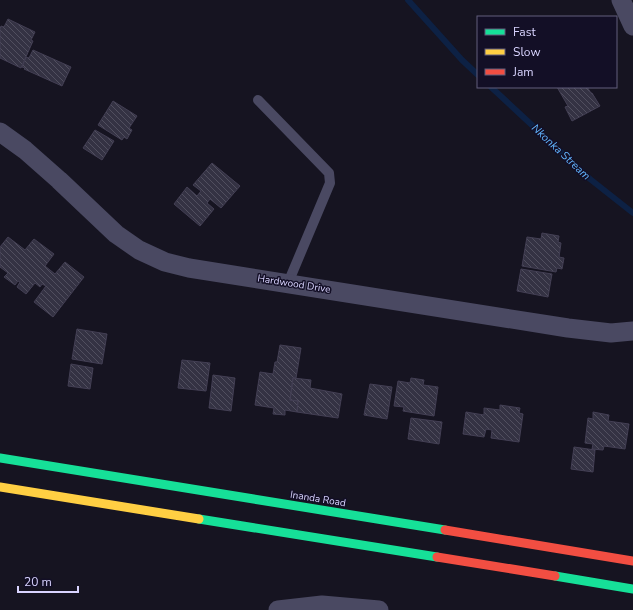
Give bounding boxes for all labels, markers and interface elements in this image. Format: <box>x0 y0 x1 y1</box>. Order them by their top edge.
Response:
legend <box>477 16 617 88</box>
text: Fast <box>513 24 536 40</box>
text: Slow <box>513 44 541 60</box>
text: Jam <box>512 64 534 80</box>
water label: Nkonka Stream <box>528 121 594 183</box>
street label: Hardwood Drive <box>256 271 332 297</box>
street label: Inanda Road <box>289 488 347 510</box>
scale bar <box>18 568 78 594</box>
text: 20 m <box>24 574 52 590</box>

